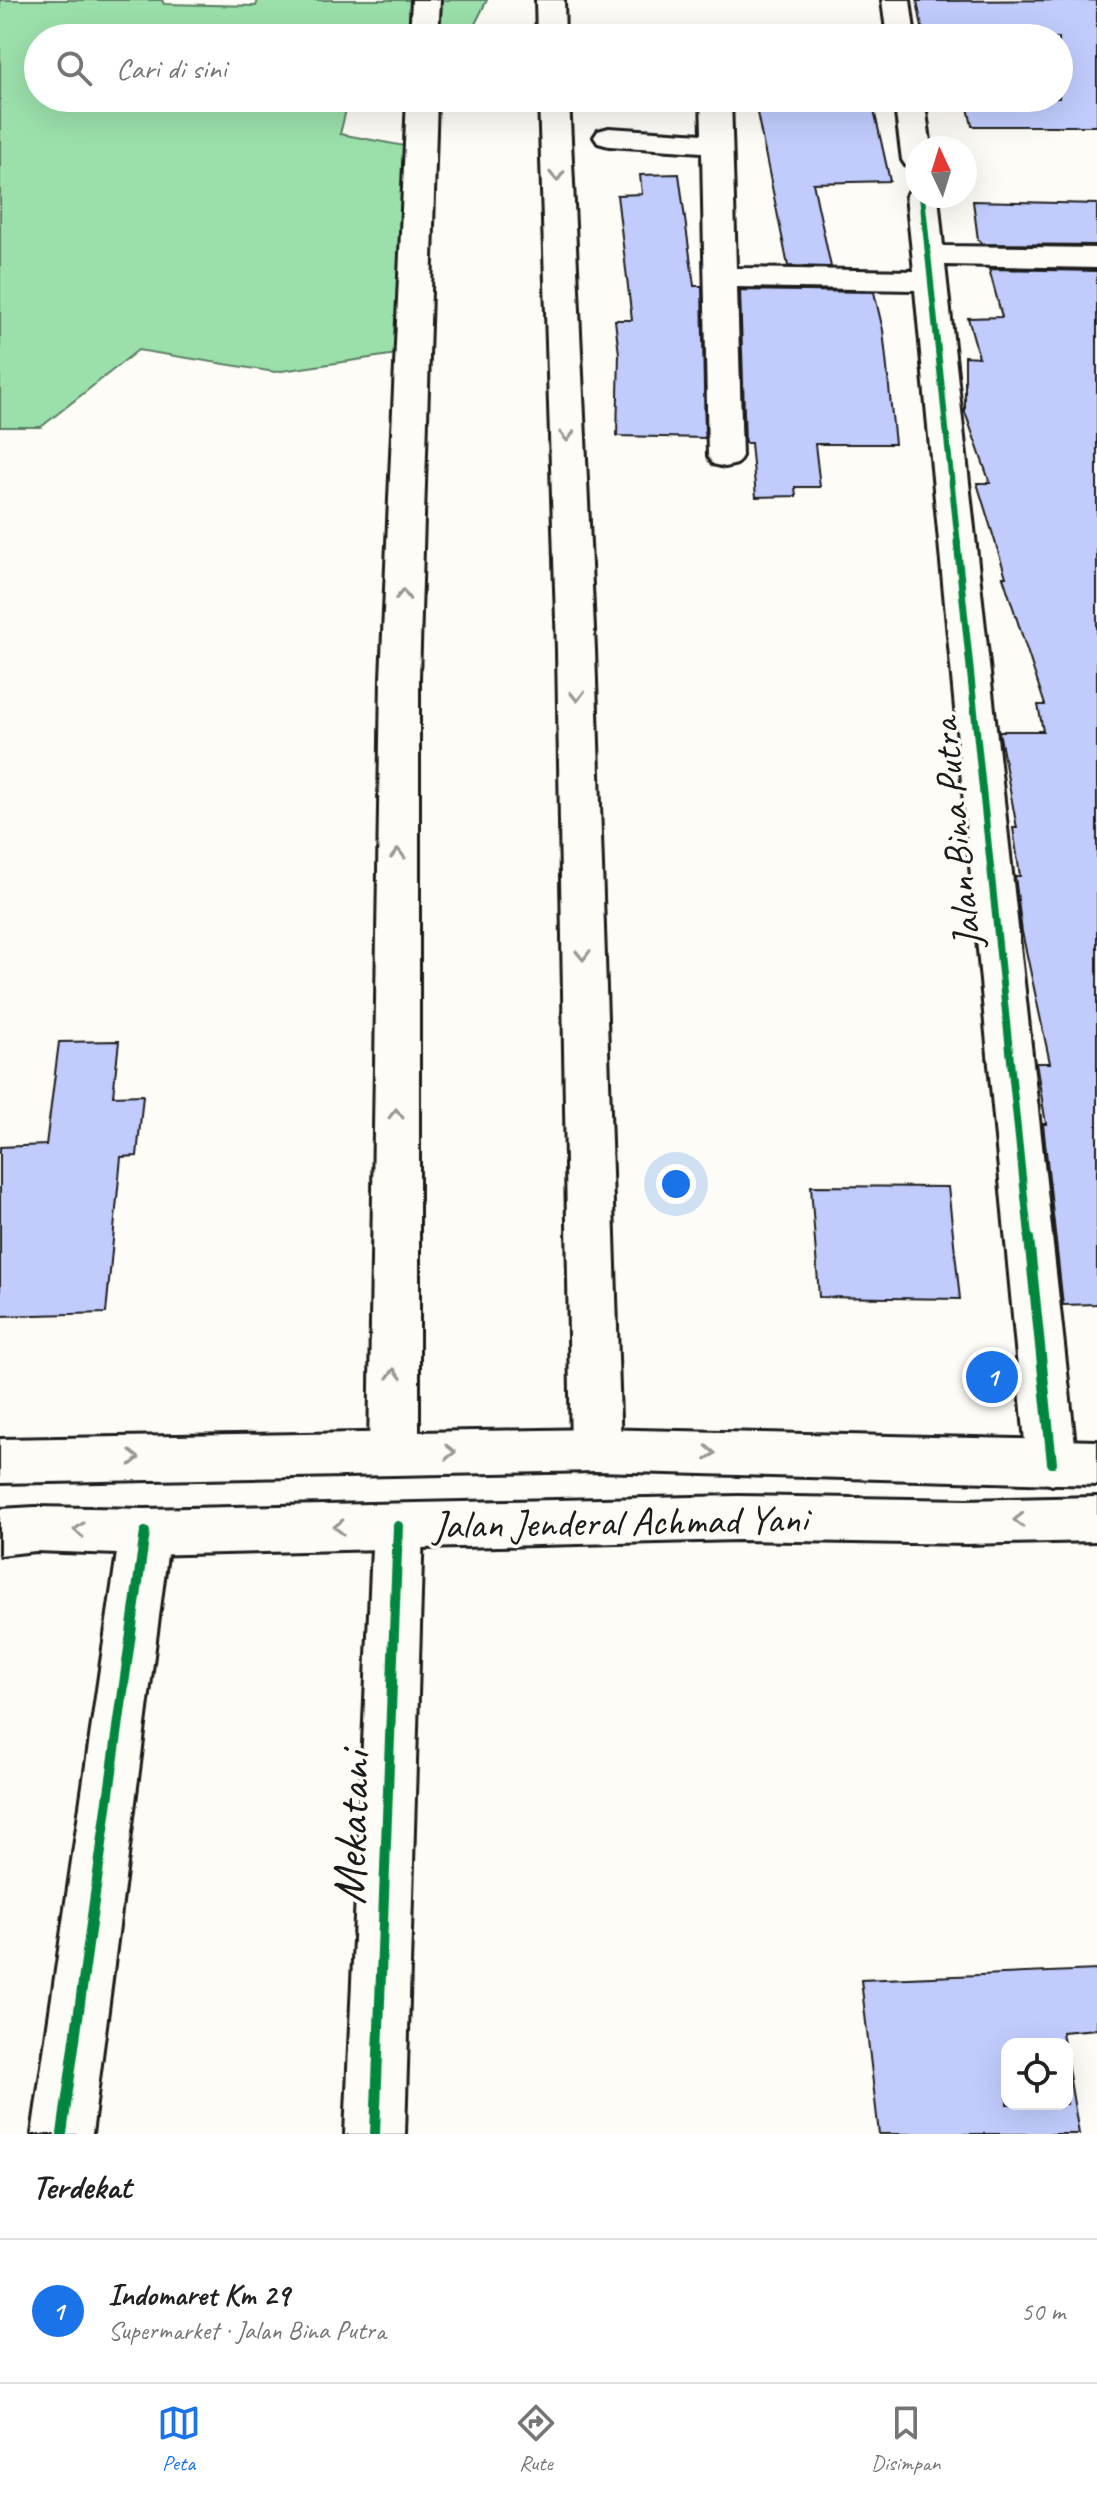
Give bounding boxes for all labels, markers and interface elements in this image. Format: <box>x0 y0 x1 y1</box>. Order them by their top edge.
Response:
search box <box>24 24 1073 112</box>
icon: search <box>52 46 96 90</box>
text: Cari di sini <box>116 49 227 87</box>
north arrow <box>905 136 977 208</box>
one-way arrow <box>548 170 565 183</box>
one-way arrow <box>559 430 576 443</box>
one-way arrow <box>394 588 411 601</box>
one-way arrow <box>568 690 586 703</box>
street label: Jalan Bina Putra <box>919 712 993 952</box>
one-way arrow <box>389 847 407 860</box>
one-way arrow <box>575 949 592 962</box>
one-way arrow <box>387 1107 405 1120</box>
your location <box>656 1164 696 1204</box>
pin: 1 <box>966 1347 1018 1407</box>
one-way arrow <box>385 1367 403 1380</box>
one-way arrow <box>444 1443 457 1460</box>
one-way arrow <box>704 1444 717 1462</box>
one-way arrow <box>128 1449 141 1467</box>
street label: Jalan Jenderal Achmad Yani <box>430 1494 813 1550</box>
one-way arrow <box>1012 1512 1025 1529</box>
one-way arrow <box>332 1519 345 1536</box>
one-way arrow <box>72 1522 85 1539</box>
street label: Mekatani <box>318 1745 384 1906</box>
map controls <box>1001 2038 1073 2110</box>
button: locate <box>1001 2038 1073 2110</box>
text: Terdekat <box>32 2165 131 2208</box>
text: Indomaret Km 29 <box>108 2276 289 2314</box>
text: 1 <box>52 2295 64 2328</box>
text: 50 m <box>1021 2295 1065 2328</box>
text: Supermarket · Jalan Bina Putra <box>108 2314 386 2347</box>
tab: Peta <box>157 2401 201 2477</box>
tab: Rute <box>514 2401 558 2477</box>
tab: Disimpan <box>871 2401 940 2477</box>

